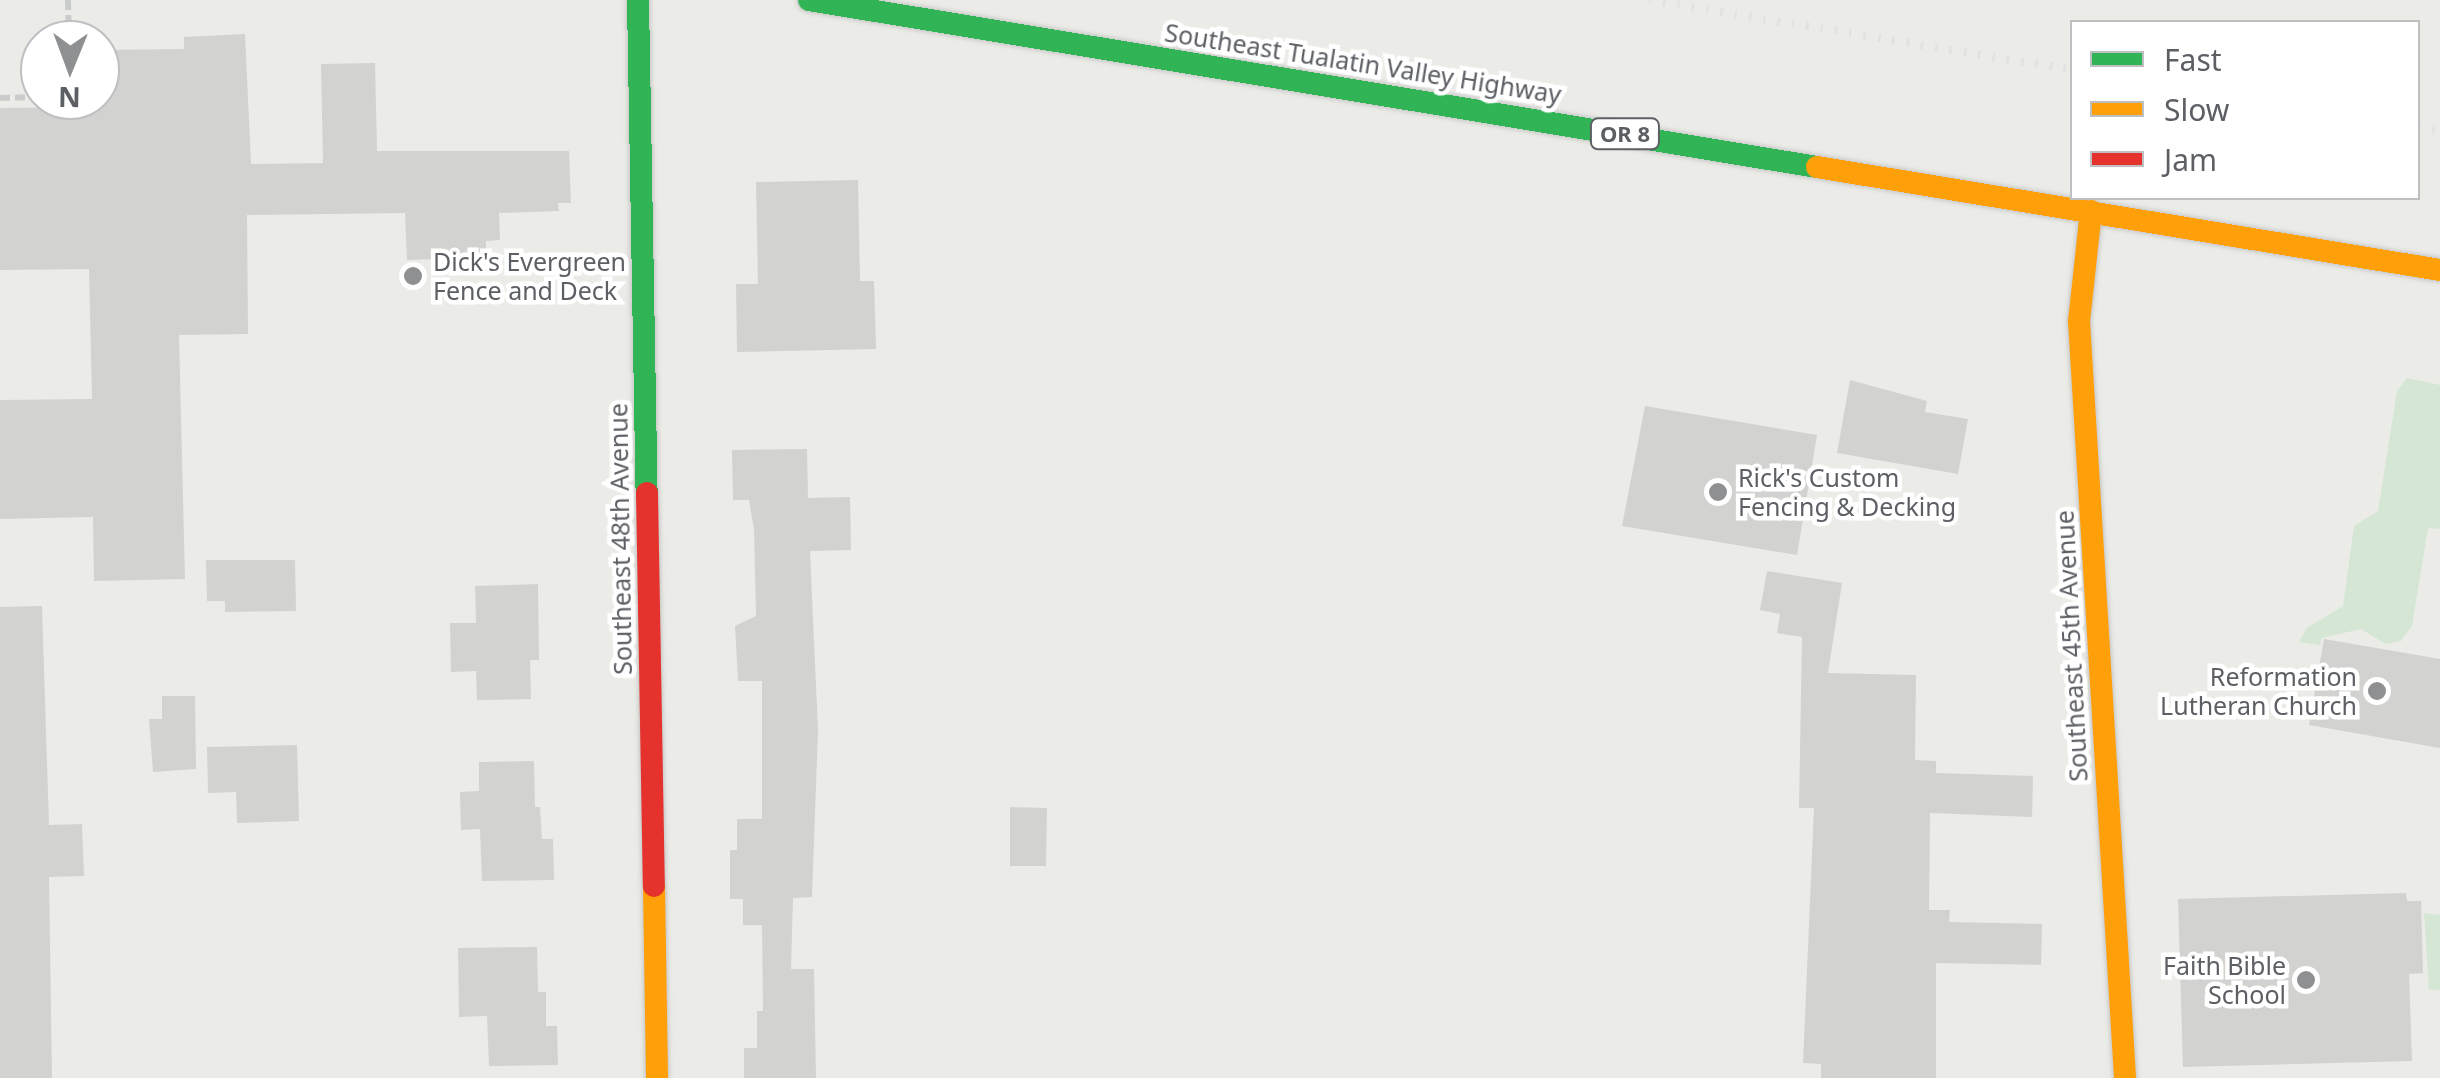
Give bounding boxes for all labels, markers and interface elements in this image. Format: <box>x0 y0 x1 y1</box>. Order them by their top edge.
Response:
street label: Southeast Tualatin Valley Highway <box>1163 17 1563 109</box>
north arrow <box>20 20 120 120</box>
legend <box>2070 20 2420 200</box>
text: Fast <box>2164 39 2222 80</box>
text: N <box>58 79 81 117</box>
text: Slow <box>2164 89 2229 130</box>
road number: OR 8 <box>1588 117 1662 151</box>
text: Jam <box>2164 139 2217 180</box>
place label: Dick's Evergreen Fence and Deck <box>433 247 626 306</box>
marker: Dick's Evergreen Fence and Deck <box>402 265 424 287</box>
street label: Southeast 48th Avenue <box>603 403 637 675</box>
place label: Rick's Custom Fencing & Decking <box>1738 463 1956 522</box>
marker: Rick's Custom Fencing & Decking <box>1707 481 1729 503</box>
street label: Southeast 45th Avenue <box>2049 510 2093 782</box>
place label: Reformation Lutheran Church <box>2160 662 2357 721</box>
marker: Reformation Lutheran Church <box>2366 680 2388 702</box>
place label: Faith Bible School <box>2163 951 2286 1010</box>
marker: Faith Bible School <box>2295 969 2317 991</box>

